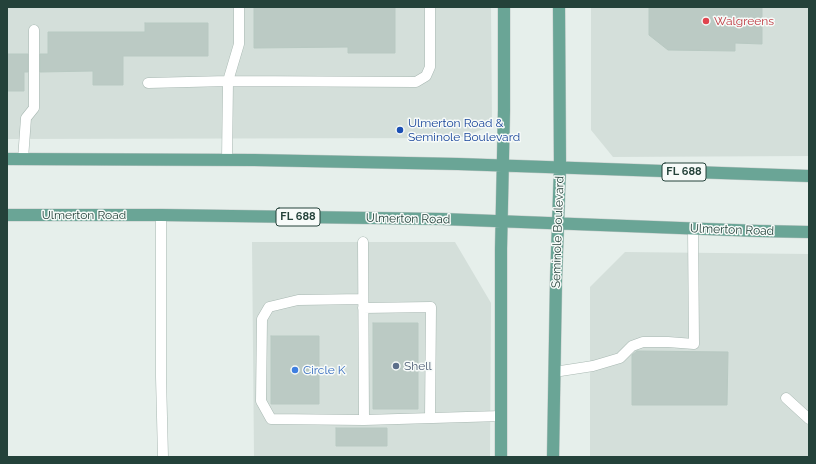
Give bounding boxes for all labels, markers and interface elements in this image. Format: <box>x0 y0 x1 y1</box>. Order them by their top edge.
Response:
place label: Walgreens <box>714 14 774 28</box>
marker: Walgreens <box>701 16 711 26</box>
place label: Ulmerton Road & Seminole Boulevard <box>408 116 520 144</box>
marker: Ulmerton Road & Seminole Boulevard <box>395 125 405 135</box>
road number: FL 688 <box>662 163 706 181</box>
street label: Seminole Boulevard <box>549 176 567 288</box>
street label: Ulmerton Road <box>42 208 126 222</box>
road number: FL 688 <box>276 208 320 226</box>
street label: Ulmerton Road <box>366 211 450 227</box>
street label: Ulmerton Road <box>690 221 774 239</box>
place label: Shell <box>404 359 432 373</box>
marker: Shell <box>391 361 401 371</box>
place label: Circle K <box>303 363 346 377</box>
marker: Circle K <box>290 365 300 375</box>

